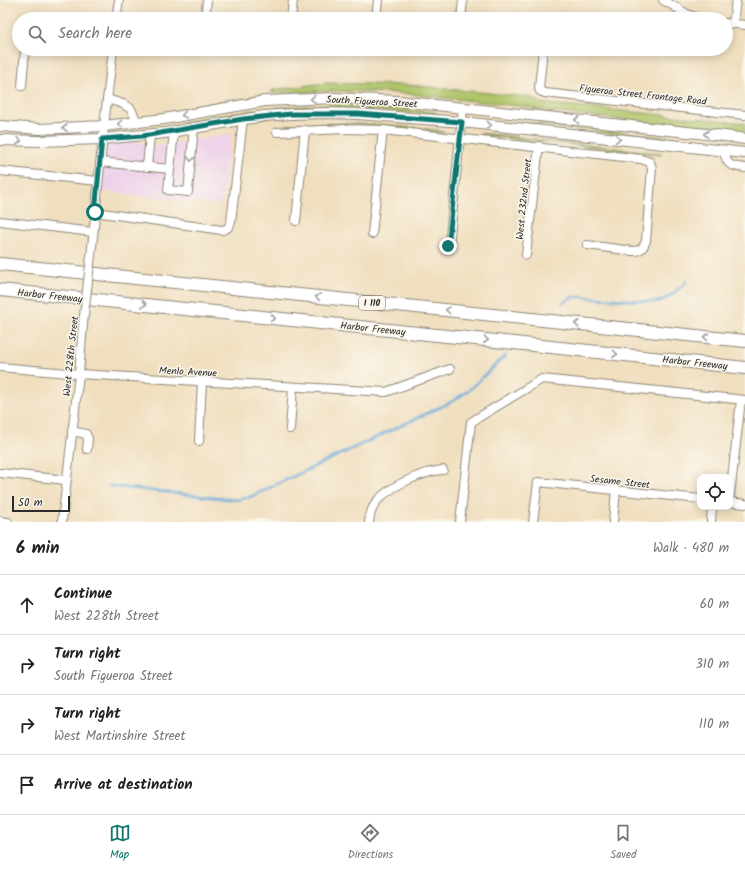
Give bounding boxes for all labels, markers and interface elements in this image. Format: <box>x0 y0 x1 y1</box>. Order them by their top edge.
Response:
search box <box>12 12 733 56</box>
text: Search here <box>58 22 132 46</box>
icon: search <box>26 23 48 45</box>
street label: Figueroa Street Frontage Road <box>578 80 708 110</box>
street label: South Figueroa Street <box>326 92 418 112</box>
one-way arrow <box>310 94 316 103</box>
one-way arrow <box>181 110 187 119</box>
one-way arrow <box>574 116 580 125</box>
one-way arrow <box>117 119 123 128</box>
one-way arrow <box>486 120 492 129</box>
one-way arrow <box>62 124 68 132</box>
one-way arrow <box>703 129 709 138</box>
one-way arrow <box>615 135 621 144</box>
one-way arrow <box>16 136 22 145</box>
one-way arrow <box>187 156 196 163</box>
street label: West 232nd Street <box>512 158 536 240</box>
route start <box>86 203 104 221</box>
route end <box>439 237 457 255</box>
street label: Harbor Freeway <box>17 285 84 307</box>
one-way arrow <box>315 293 321 302</box>
road number: I 110 <box>359 296 385 310</box>
one-way arrow <box>141 300 147 309</box>
one-way arrow <box>445 306 451 315</box>
one-way arrow <box>270 313 276 322</box>
street label: West 228th Street <box>59 315 83 397</box>
street label: Harbor Freeway <box>340 318 407 340</box>
one-way arrow <box>574 319 580 328</box>
one-way arrow <box>703 333 709 342</box>
one-way arrow <box>483 335 489 344</box>
one-way arrow <box>612 349 618 358</box>
street label: Harbor Freeway <box>662 352 729 374</box>
street label: Menlo Avenue <box>158 362 218 382</box>
street label: Sesame Street <box>589 471 651 493</box>
map controls <box>697 474 733 510</box>
button: locate <box>697 474 733 510</box>
scale bar <box>12 494 70 513</box>
text: 50 m <box>18 494 43 512</box>
text: 6 min <box>16 535 60 562</box>
text: Walk · 480 m <box>653 538 729 559</box>
text: Continue <box>54 582 112 606</box>
icon: ahead <box>16 594 38 616</box>
text: 60 m <box>700 594 729 615</box>
text: West 228th Street <box>54 606 159 627</box>
text: Turn right <box>54 642 121 666</box>
icon: right <box>16 654 38 676</box>
text: 310 m <box>695 654 729 675</box>
text: South Figueroa Street <box>54 666 173 687</box>
text: Turn right <box>54 702 121 726</box>
icon: right <box>16 714 38 736</box>
text: 110 m <box>699 714 729 735</box>
text: West Martinshire Street <box>54 726 185 747</box>
text: Arrive at destination <box>54 773 193 797</box>
icon: arrive <box>16 774 38 796</box>
tab: Map <box>109 822 131 864</box>
tab: Directions <box>348 822 393 864</box>
tab: Saved <box>610 822 636 864</box>

